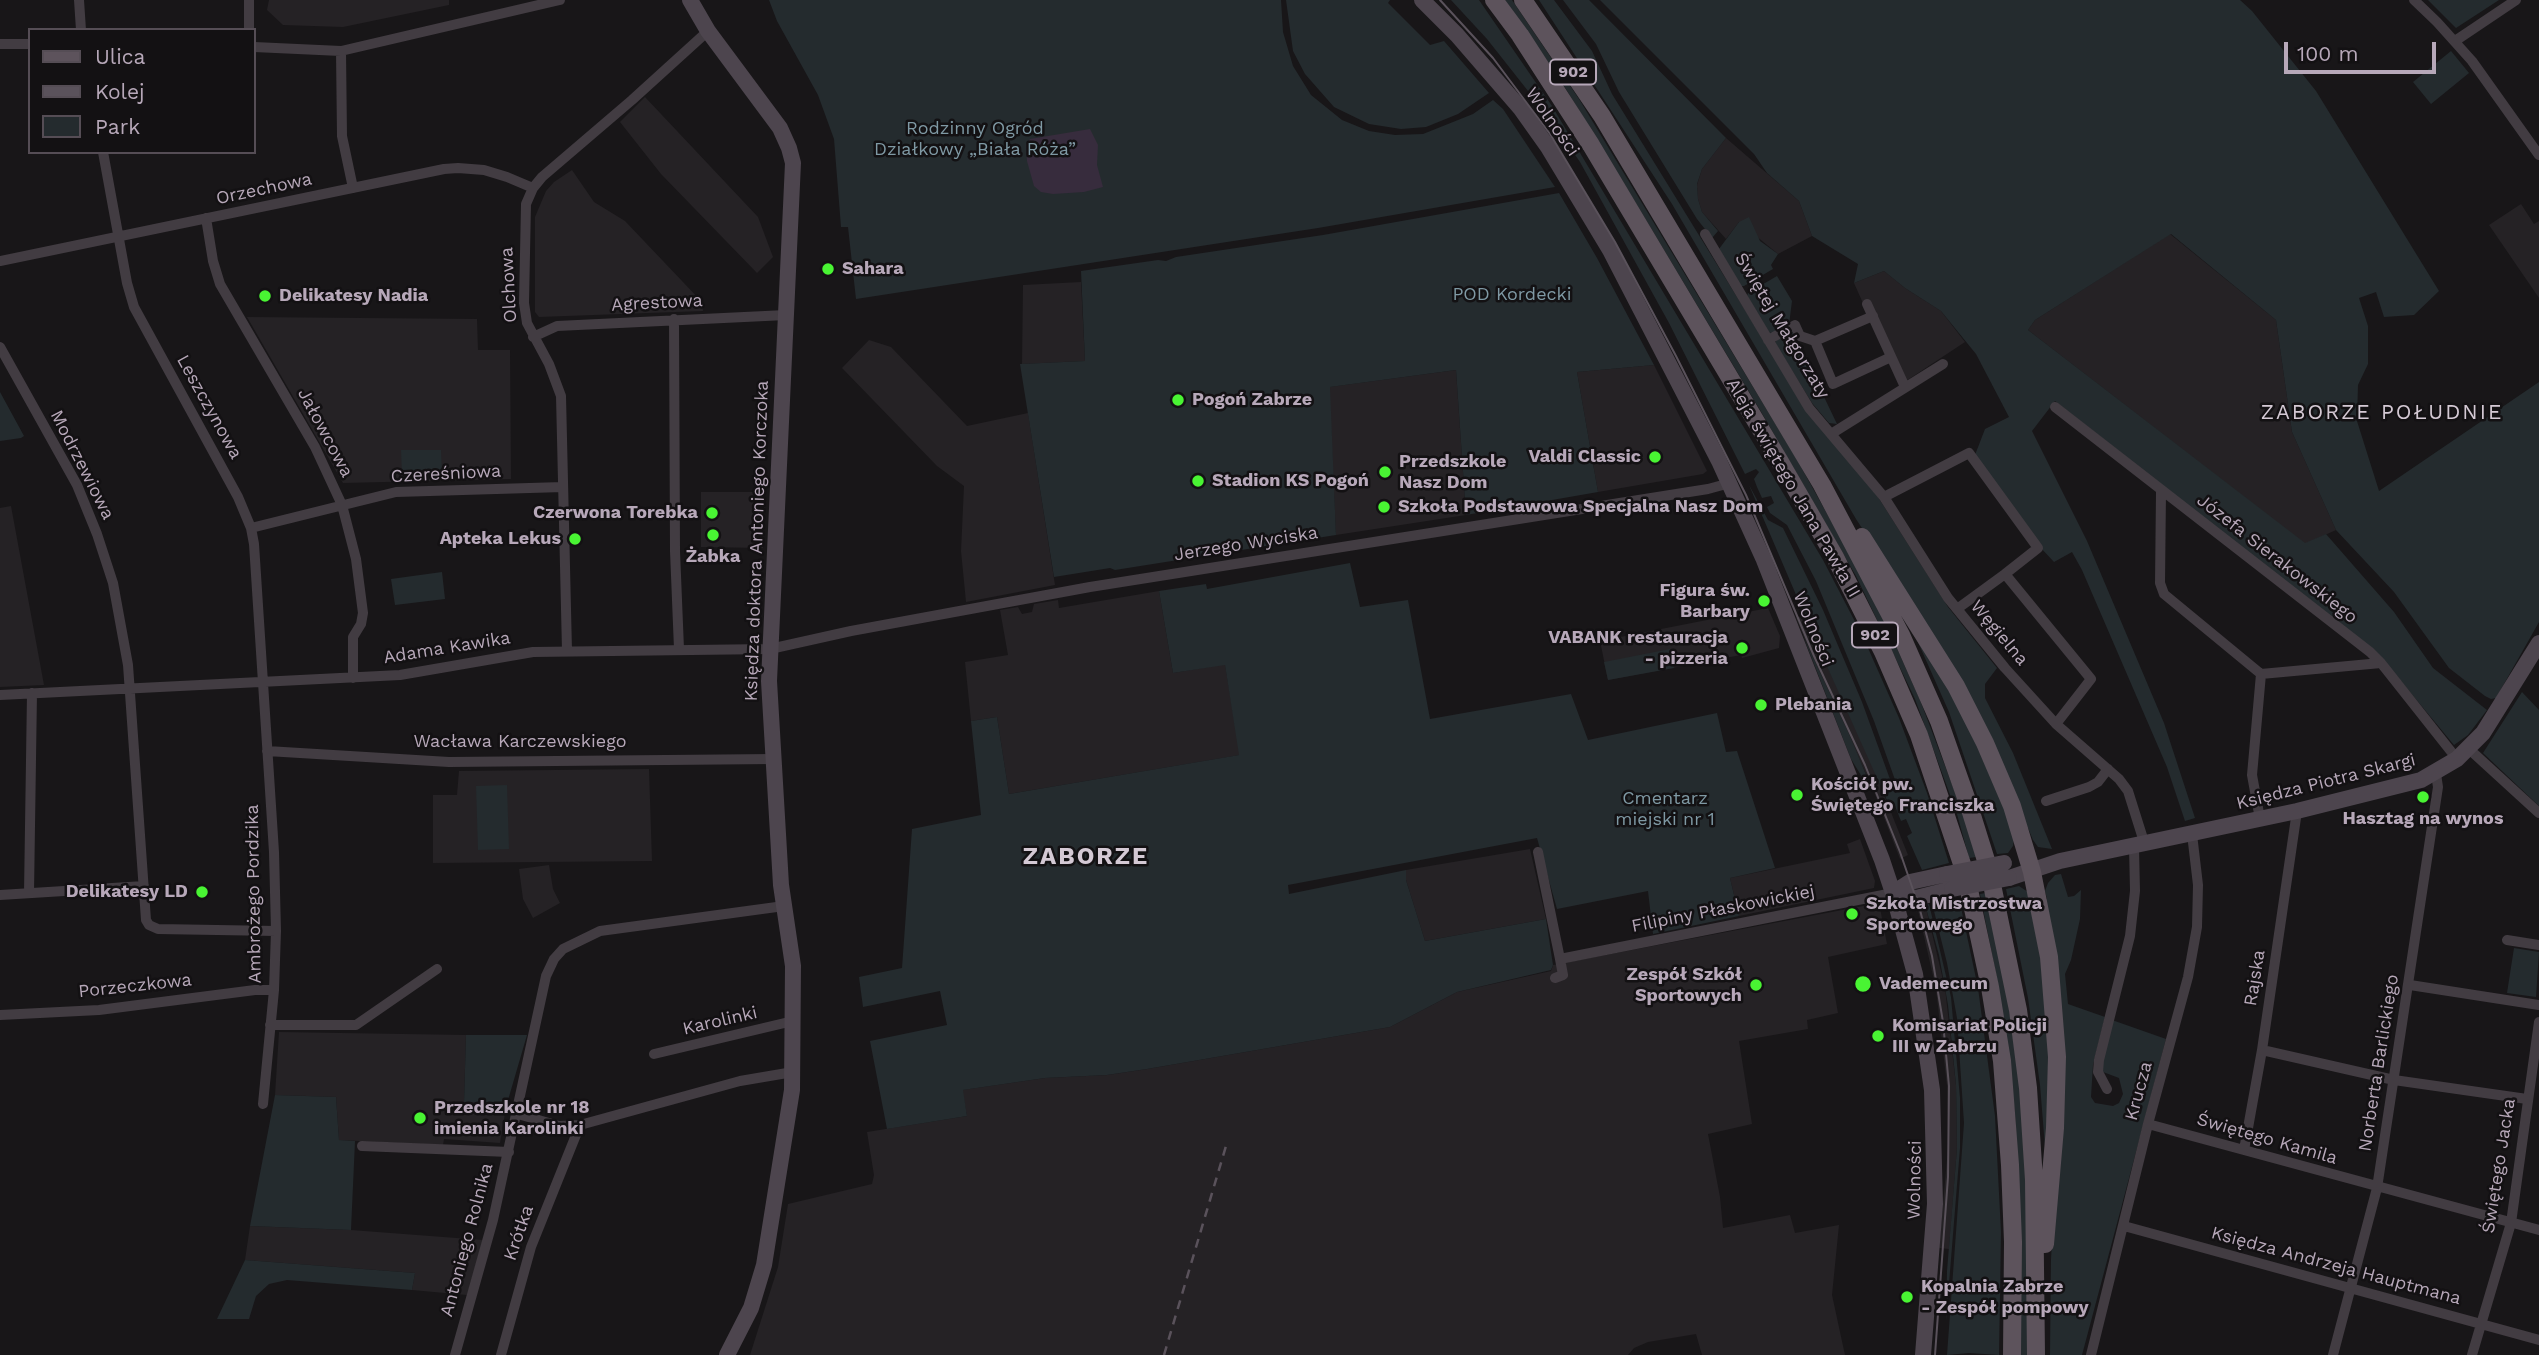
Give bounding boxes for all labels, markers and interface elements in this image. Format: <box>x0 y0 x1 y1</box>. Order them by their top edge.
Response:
legend <box>28 28 256 154</box>
scale bar <box>2287 28 2439 72</box>
text: 100 m <box>2297 41 2359 66</box>
text: Ulica <box>95 44 145 69</box>
road number: 902 <box>1550 60 1596 85</box>
text: Kolej <box>95 79 145 104</box>
street label: Wolności <box>1520 83 1584 161</box>
text: Park <box>95 114 140 139</box>
park label: Rodzinny Ogród Działkowy „Biała Róża” <box>874 118 1076 160</box>
street label: Orzechowa <box>214 168 314 210</box>
street label: Olchowa <box>496 247 522 323</box>
street label: Świętej Małgorzaty <box>1730 249 1834 403</box>
place label: Sahara <box>842 258 904 280</box>
marker: Sahara <box>820 261 836 277</box>
park label: POD Kordecki <box>1452 284 1572 306</box>
place label: Delikatesy Nadia <box>279 285 428 307</box>
marker: Delikatesy Nadia <box>257 288 273 304</box>
street label: Agrestowa <box>611 290 703 316</box>
street label: Leszczynowa <box>172 351 246 463</box>
street label: Aleja świętego Jana Pawła II <box>1721 375 1865 601</box>
street label: Księdza doktora Antoniego Korczoka <box>741 380 773 702</box>
street label: Jałowcowa <box>293 385 357 481</box>
place label: Pogoń Zabrze <box>1192 389 1312 411</box>
marker: Pogoń Zabrze <box>1170 392 1186 408</box>
district label: ZABORZE POŁUDNIE <box>2263 400 2501 426</box>
street label: Modrzewiowa <box>45 407 119 523</box>
place label: Valdi Classic <box>1528 446 1641 468</box>
marker: Valdi Classic <box>1647 449 1663 465</box>
place label: Przedszkole Nasz Dom <box>1399 451 1506 494</box>
street label: Czereśniowa <box>390 460 502 488</box>
marker: Przedszkole Nasz Dom <box>1377 464 1393 480</box>
place label: Stadion KS Pogoń <box>1212 470 1369 492</box>
marker: Stadion KS Pogoń <box>1190 473 1206 489</box>
street label: Józefa Sierakowskiego <box>2192 490 2362 628</box>
place label: Szkoła Podstawowa Specjalna Nasz Dom <box>1398 496 1763 518</box>
marker: Szkoła Podstawowa Specjalna Nasz Dom <box>1376 499 1392 515</box>
place label: Czerwona Torebka <box>533 502 698 524</box>
marker: Czerwona Torebka <box>704 505 720 521</box>
street label: Jerzego Wyciska <box>1173 522 1319 566</box>
marker: Żabka <box>705 527 721 543</box>
place label: Apteka Lekus <box>440 528 561 550</box>
marker: Apteka Lekus <box>567 531 583 547</box>
place label: Żabka <box>686 546 740 568</box>
place label: Figura św. Barbary <box>1660 580 1750 622</box>
street label: Wolności <box>1788 588 1838 670</box>
marker: Figura św. Barbary <box>1756 593 1772 609</box>
street label: Węgielna <box>1965 596 2033 670</box>
road number: 902 <box>1852 622 1898 648</box>
street label: Adama Kawika <box>382 627 512 669</box>
place label: VABANK restauracja - pizzeria <box>1548 627 1728 670</box>
marker: VABANK restauracja - pizzeria <box>1734 640 1750 656</box>
place label: Plebania <box>1775 694 1852 716</box>
marker: Plebania <box>1753 697 1769 713</box>
street label: Wacława Karczewskiego <box>413 731 627 753</box>
street label: Księdza Piotra Skargi <box>2234 749 2418 815</box>
place label: Kościół pw. Świętego Franciszka <box>1811 774 1994 816</box>
marker: Kościół pw. Świętego Franciszka <box>1789 787 1805 803</box>
park label: Cmentarz miejski nr 1 <box>1615 788 1715 830</box>
marker: Hasztag na wynos <box>2415 789 2431 805</box>
street label: Ambrożego Pordzika <box>242 804 266 984</box>
place label: Hasztag na wynos <box>2343 808 2503 830</box>
district label: ZABORZE <box>1024 843 1148 871</box>
place label: Delikatesy LD <box>66 881 188 903</box>
street label: Filipiny Płaskowickiej <box>1630 881 1816 937</box>
marker: Delikatesy LD <box>194 884 210 900</box>
place label: Szkoła Mistrzostwa Sportowego <box>1866 893 2042 936</box>
marker: Szkoła Mistrzostwa Sportowego <box>1844 906 1860 922</box>
street label: Rajska <box>2240 948 2270 1008</box>
place label: Zespół Szkół Sportowych <box>1627 964 1742 1006</box>
street label: Porzeczkowa <box>77 969 193 1003</box>
place label: Vademecum <box>1879 973 1988 995</box>
street label: Norberta Barlickiego <box>2354 973 2404 1153</box>
marker: Vademecum <box>1853 974 1873 994</box>
marker: Zespół Szkół Sportowych <box>1748 977 1764 993</box>
street label: Karolinki <box>681 1002 759 1040</box>
place label: Komisariat Policji III w Zabrzu <box>1892 1015 2047 1058</box>
marker: Komisariat Policji III w Zabrzu <box>1870 1028 1886 1044</box>
street label: Krucza <box>2121 1059 2157 1123</box>
place label: Przedszkole nr 18 imienia Karolinki <box>434 1097 590 1140</box>
street label: Świętego Jacka <box>2478 1097 2520 1235</box>
street label: Świętego Kamila <box>2194 1109 2340 1169</box>
marker: Przedszkole nr 18 imienia Karolinki <box>412 1110 428 1126</box>
street label: Wolności <box>1904 1140 1926 1220</box>
street label: Antoniego Rolnika <box>436 1161 498 1319</box>
street label: Krótka <box>499 1202 539 1264</box>
street label: Księdza Andrzeja Hauptmana <box>2209 1222 2463 1310</box>
place label: Kopalnia Zabrze - Zespół pompowy <box>1921 1276 2089 1318</box>
marker: Kopalnia Zabrze - Zespół pompowy <box>1899 1289 1915 1305</box>

